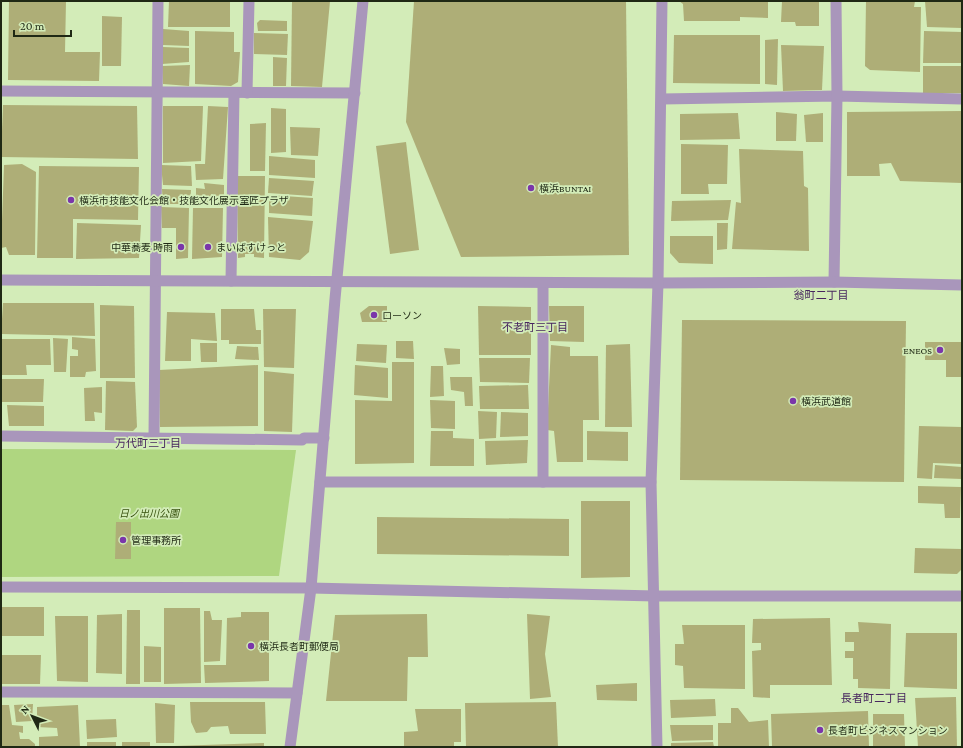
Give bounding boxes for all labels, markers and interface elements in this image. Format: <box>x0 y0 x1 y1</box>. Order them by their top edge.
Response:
scale bar <box>14 12 71 38</box>
text: 20 m <box>20 19 45 33</box>
marker: 横浜BUNTAI <box>526 183 536 193</box>
place label: 横浜BUNTAI <box>539 183 591 194</box>
marker: 横浜市技能文化会館・技能文化展示室匠プラザ <box>66 195 76 205</box>
place label: 横浜市技能文化会館・技能文化展示室匠プラザ <box>79 195 289 206</box>
place label: 中華蕎麦 時雨 <box>111 242 173 253</box>
marker: 中華蕎麦 時雨 <box>176 242 186 252</box>
marker: まいばすけっと <box>203 242 213 252</box>
place label: まいばすけっと <box>216 242 286 253</box>
district label: 翁町二丁目 <box>794 289 849 301</box>
marker: ローソン <box>369 310 379 320</box>
place label: ローソン <box>382 310 422 321</box>
district label: 不老町三丁目 <box>502 321 568 333</box>
place label: ENEOS <box>903 345 932 356</box>
marker: ENEOS <box>935 345 945 355</box>
marker: 横浜武道館 <box>788 396 798 406</box>
place label: 横浜武道館 <box>801 396 851 407</box>
district label: 万代町三丁目 <box>115 437 181 449</box>
park label: 日ノ出川公園 <box>119 508 181 519</box>
marker: 管理事務所 <box>118 535 128 545</box>
place label: 管理事務所 <box>131 535 181 546</box>
marker: 横浜長者町郵便局 <box>246 641 256 651</box>
place label: 横浜長者町郵便局 <box>259 641 339 652</box>
district label: 長者町二丁目 <box>841 692 907 704</box>
north arrow <box>12 696 52 736</box>
text: N <box>18 702 32 716</box>
marker: 長者町ビジネスマンション <box>815 725 825 735</box>
place label: 長者町ビジネスマンション <box>828 725 948 736</box>

